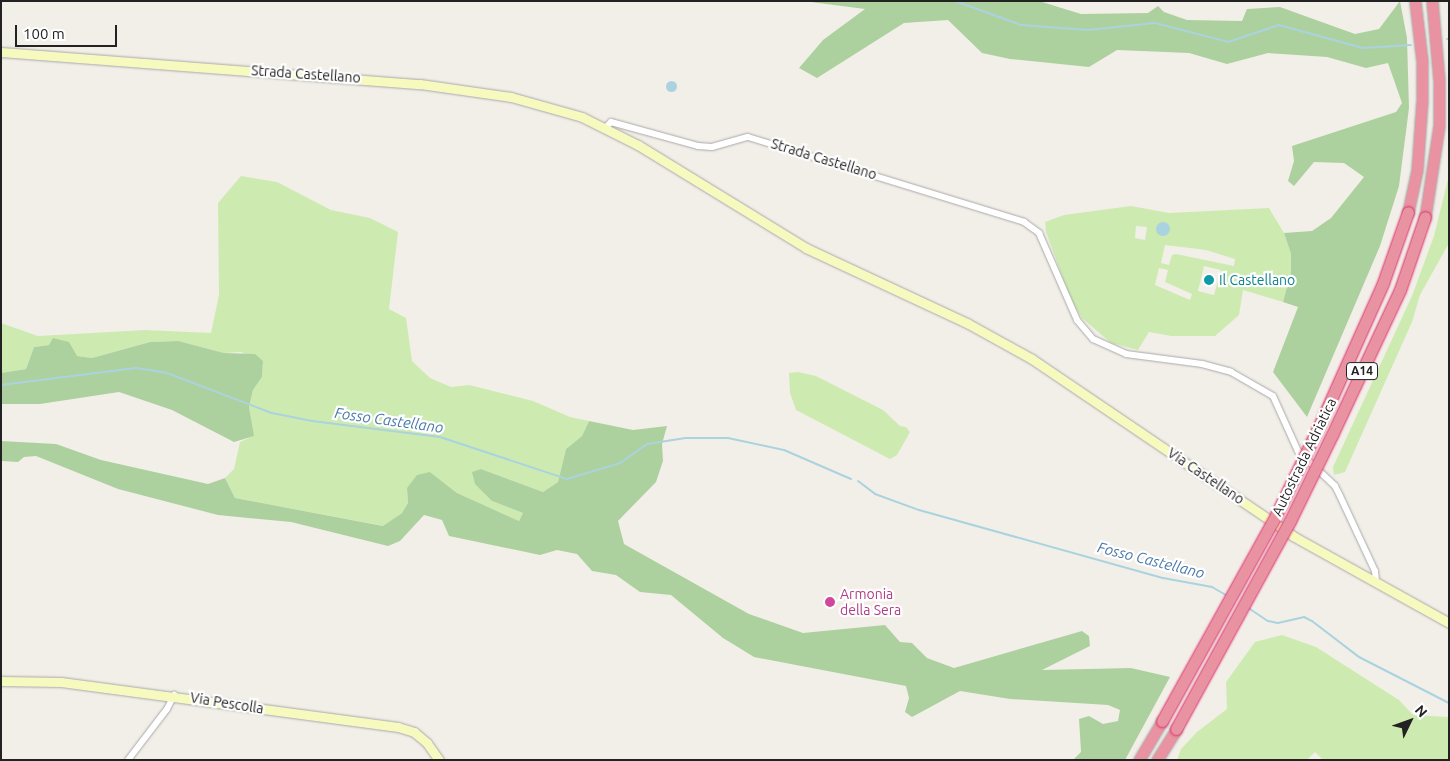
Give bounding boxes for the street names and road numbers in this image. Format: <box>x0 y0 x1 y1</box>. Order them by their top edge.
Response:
street label: Strada Castellano <box>251 62 361 86</box>
street label: Strada Castellano <box>769 135 879 183</box>
road number: A14 <box>1346 362 1378 381</box>
street label: Autostrada Adriatica <box>1268 395 1340 519</box>
street label: Via Castellano <box>1164 444 1248 508</box>
street label: Via Pescolla <box>189 689 265 717</box>

